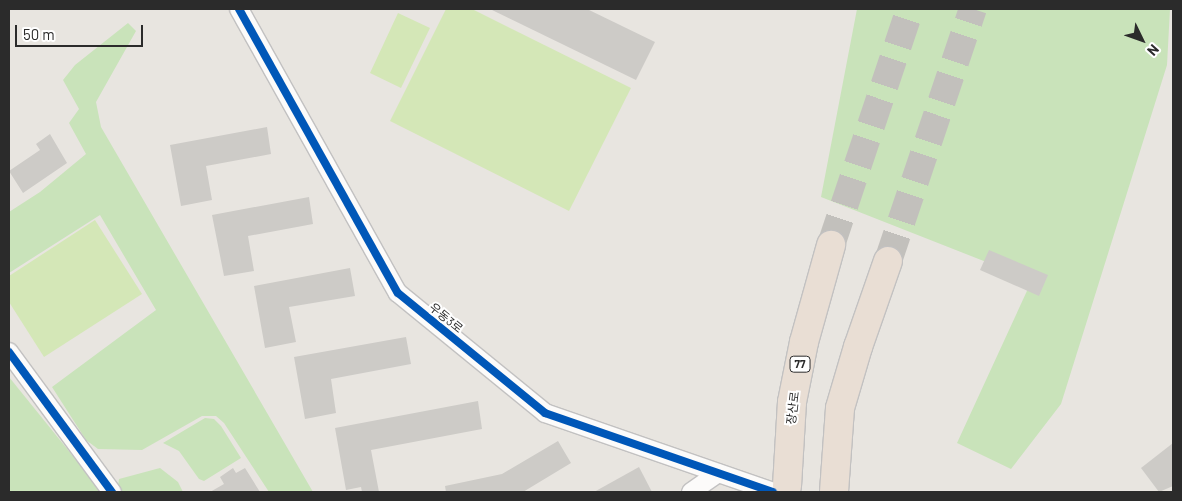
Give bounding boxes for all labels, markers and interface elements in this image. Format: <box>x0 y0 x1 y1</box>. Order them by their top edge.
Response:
scale bar <box>18 15 145 47</box>
north arrow <box>1117 15 1167 65</box>
text: 50 m <box>23 25 55 43</box>
text: N <box>1144 41 1163 60</box>
street label: 우동3로 <box>426 300 466 336</box>
road number: 77 <box>789 356 811 372</box>
street label: 장산로 <box>784 391 802 425</box>

